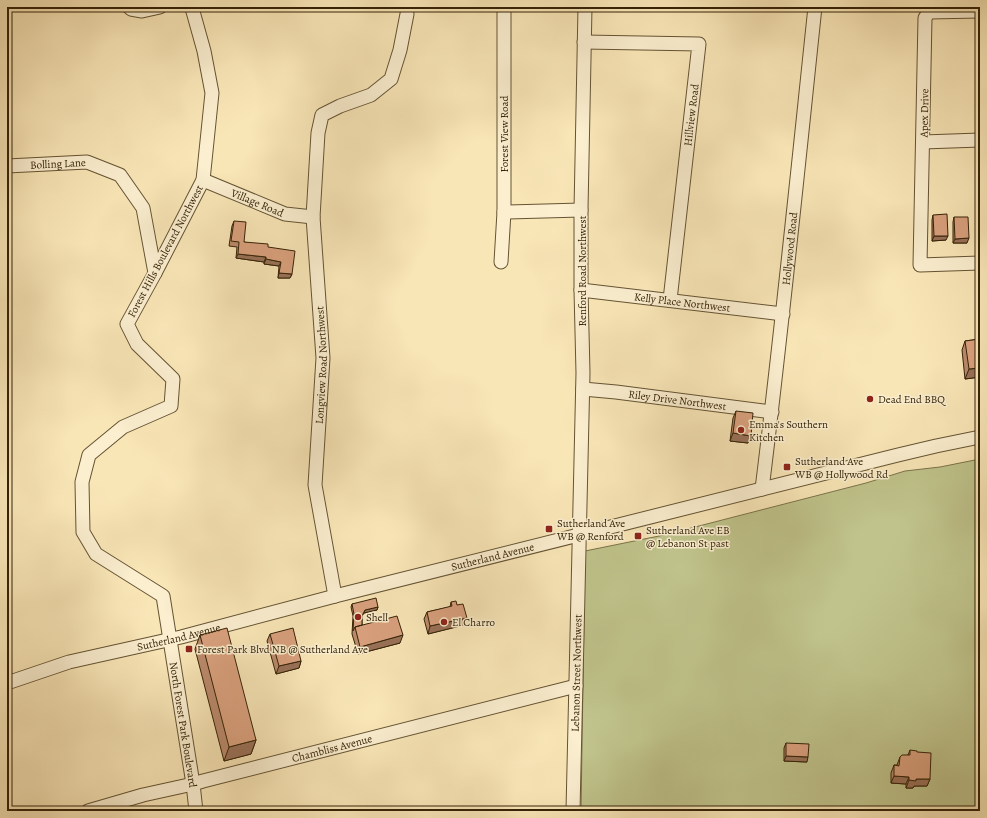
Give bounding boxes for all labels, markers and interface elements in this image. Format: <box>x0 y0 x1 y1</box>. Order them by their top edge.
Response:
street label: Hillview Road <box>680 83 703 147</box>
street label: Apex Drive <box>917 88 932 139</box>
street label: Forest View Road <box>497 95 512 173</box>
street label: Bolling Lane <box>30 155 86 173</box>
street label: Forest Hills Boulevard Northwest <box>124 182 207 320</box>
street label: Village Road <box>228 185 286 221</box>
street label: Hollywood Road <box>779 211 801 286</box>
street label: Renford Road Northwest <box>575 215 590 326</box>
street label: Kelly Place Northwest <box>633 289 732 316</box>
street label: Longview Road Northwest <box>312 305 331 424</box>
street label: Riley Drive Northwest <box>627 387 728 414</box>
place label: Dead End BBQ <box>878 392 946 407</box>
marker: Dead End BBQ <box>865 394 875 404</box>
place label: Emma's Southern Kitchen <box>749 417 828 445</box>
marker: Emma's Southern Kitchen <box>736 425 746 435</box>
place label: Sutherland Ave WB @ Hollywood Rd <box>794 454 888 482</box>
marker: Sutherland Ave WB @ Hollywood Rd <box>782 462 792 472</box>
place label: Sutherland Ave WB @ Renford <box>556 516 625 544</box>
place label: Sutherland Ave EB @ Lebanon St past <box>646 523 729 551</box>
marker: Sutherland Ave WB @ Renford <box>544 524 554 534</box>
marker: Sutherland Ave EB @ Lebanon St past <box>633 531 643 541</box>
street label: Sutherland Avenue <box>450 539 536 575</box>
place label: Shell <box>366 610 388 625</box>
marker: Shell <box>353 612 363 622</box>
street label: Lebanon Street Northwest <box>568 614 585 732</box>
place label: El Charro <box>452 615 496 630</box>
marker: El Charro <box>439 617 449 627</box>
street label: Sutherland Avenue <box>136 620 222 655</box>
place label: Forest Park Blvd NB @ Sutherland Ave <box>197 642 368 657</box>
marker: Forest Park Blvd NB @ Sutherland Ave <box>184 644 194 654</box>
street label: North Forest Park Boulevard <box>166 661 200 789</box>
street label: Chambliss Avenue <box>290 731 374 766</box>

